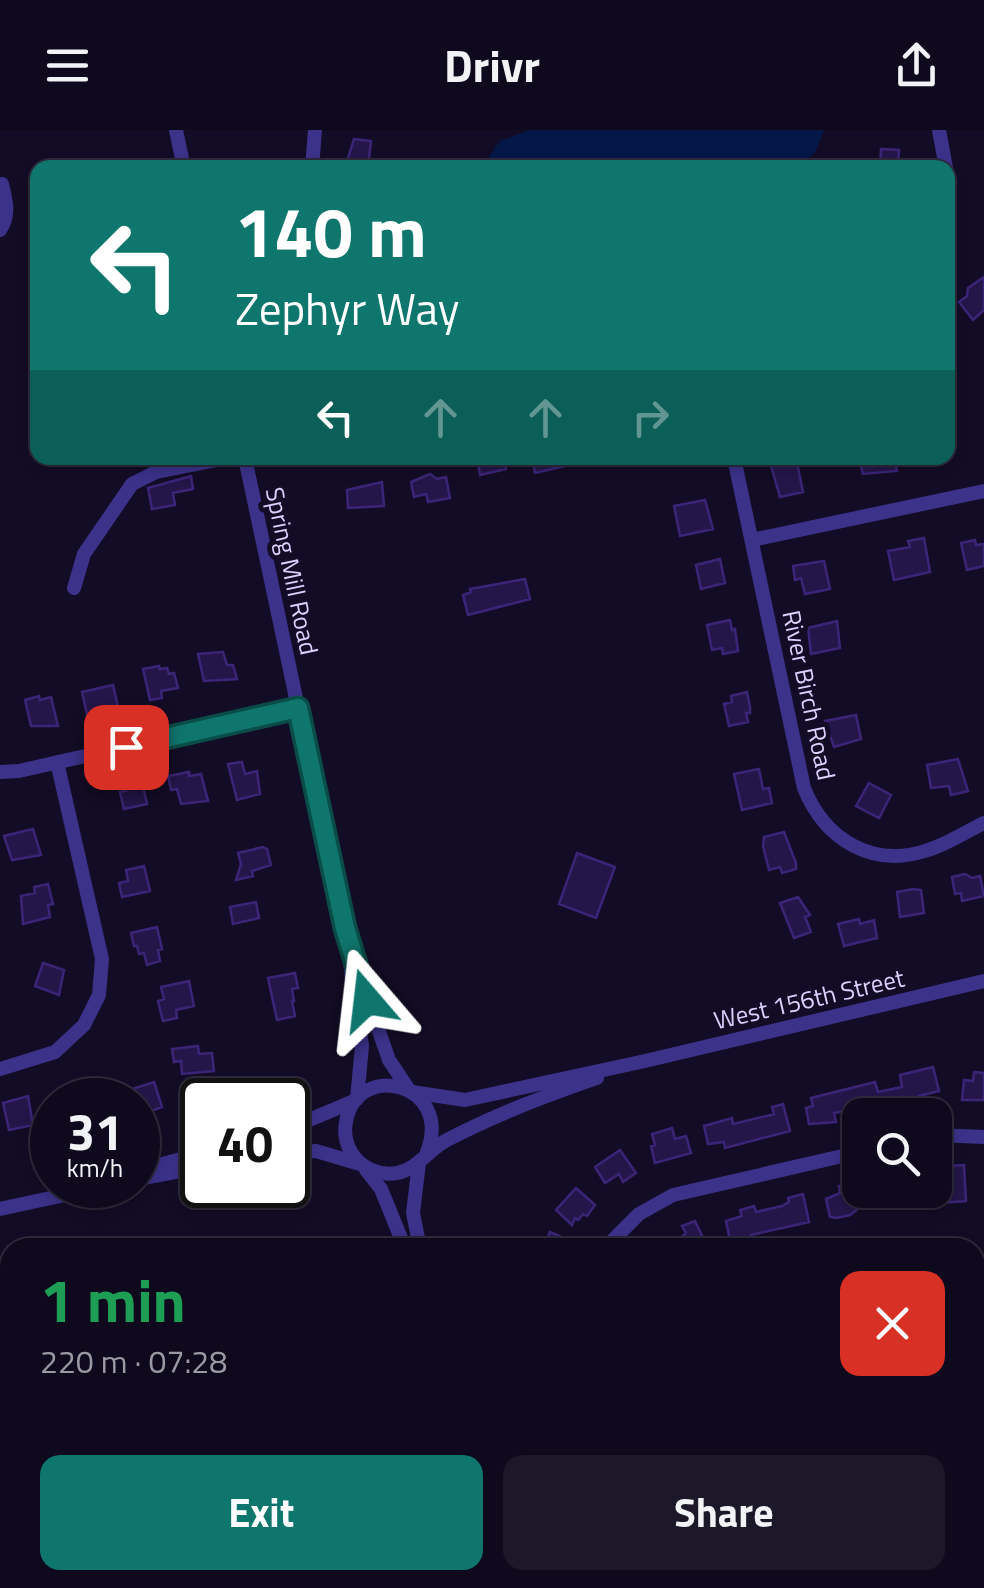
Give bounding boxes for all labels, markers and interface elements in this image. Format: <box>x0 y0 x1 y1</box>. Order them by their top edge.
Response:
text: Drivr <box>444 31 540 99</box>
icon: menu <box>40 38 95 93</box>
icon: share <box>889 38 944 93</box>
text: 140 m <box>235 178 427 284</box>
icon: left <box>70 200 200 330</box>
text: Zephyr Way <box>235 274 459 342</box>
icon: left <box>308 390 363 445</box>
icon: ahead <box>413 390 468 445</box>
icon: ahead <box>518 390 573 445</box>
icon: right <box>623 390 678 445</box>
street label: Spring Mill Road <box>256 484 328 658</box>
street label: River Birch Road <box>772 607 846 783</box>
pin <box>84 705 169 790</box>
icon: arrive <box>99 720 154 775</box>
position arrow <box>315 948 419 1052</box>
street label: West 156th Street <box>710 959 908 1039</box>
speed limit sign: 40 <box>180 1078 310 1208</box>
text: 31 <box>67 1093 123 1169</box>
map controls <box>842 1098 952 1208</box>
button: search <box>842 1098 952 1208</box>
text: km/h <box>67 1149 123 1187</box>
text: 1 min <box>40 1254 186 1345</box>
button: close <box>840 1271 945 1376</box>
text: 220 m · 07:28 <box>40 1337 227 1385</box>
button: Exit <box>40 1455 483 1570</box>
button: Share <box>503 1455 945 1570</box>

